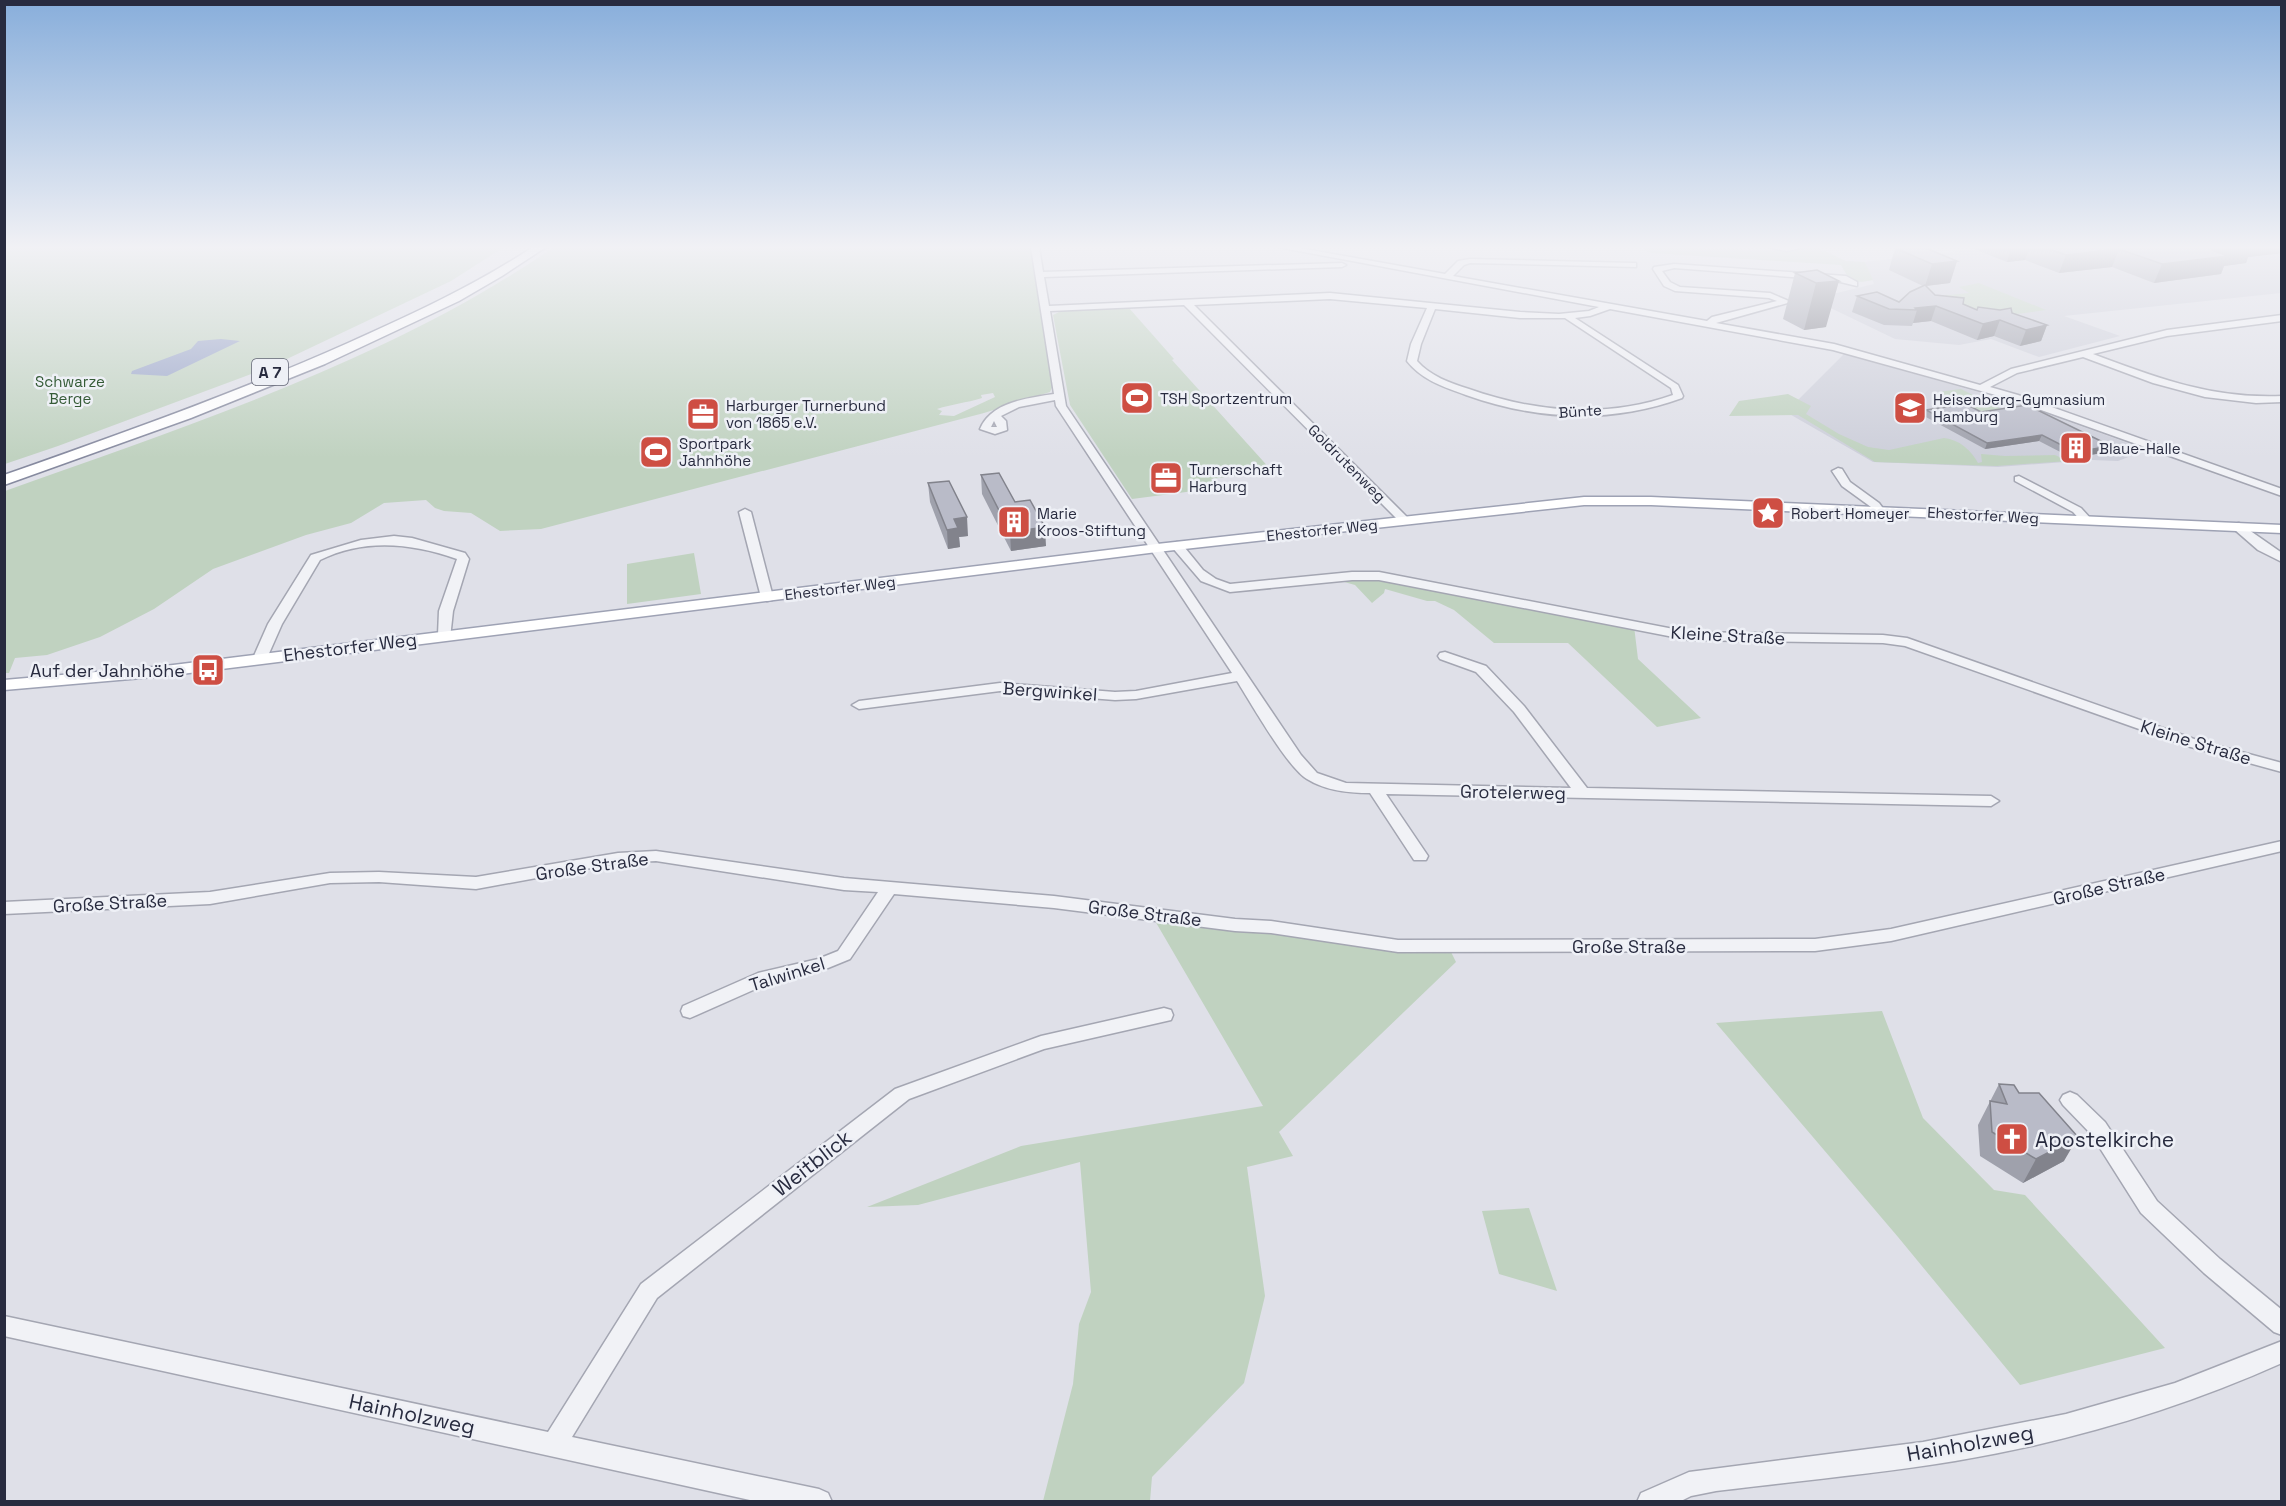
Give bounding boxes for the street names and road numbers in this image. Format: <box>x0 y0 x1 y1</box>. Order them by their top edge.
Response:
road number: A 7 <box>252 359 288 385</box>
street label: Bünte <box>1558 400 1603 422</box>
street label: Goldrutenweg <box>1304 420 1390 506</box>
street label: Ehestorfer Weg <box>1927 503 2039 527</box>
street label: Ehestorfer Weg <box>1265 515 1379 545</box>
street label: Ehestorfer Weg <box>783 572 897 604</box>
street label: Kleine Straße <box>1670 621 1786 649</box>
street label: Ehestorfer Weg <box>282 627 418 667</box>
street label: Bergwinkel <box>1002 676 1098 706</box>
street label: Kleine Straße <box>2138 714 2254 770</box>
street label: Grotelerweg <box>1460 780 1566 804</box>
street label: Große Straße <box>534 847 650 885</box>
street label: Große Straße <box>2051 862 2167 910</box>
street label: Große Straße <box>52 889 168 917</box>
street label: Große Straße <box>1087 895 1203 931</box>
street label: Große Straße <box>1572 935 1686 958</box>
street label: Talwinkel <box>746 952 828 996</box>
street label: Weitblick <box>767 1124 857 1202</box>
street label: Hainholzweg <box>346 1387 478 1441</box>
street label: Hainholzweg <box>1904 1419 2036 1467</box>

